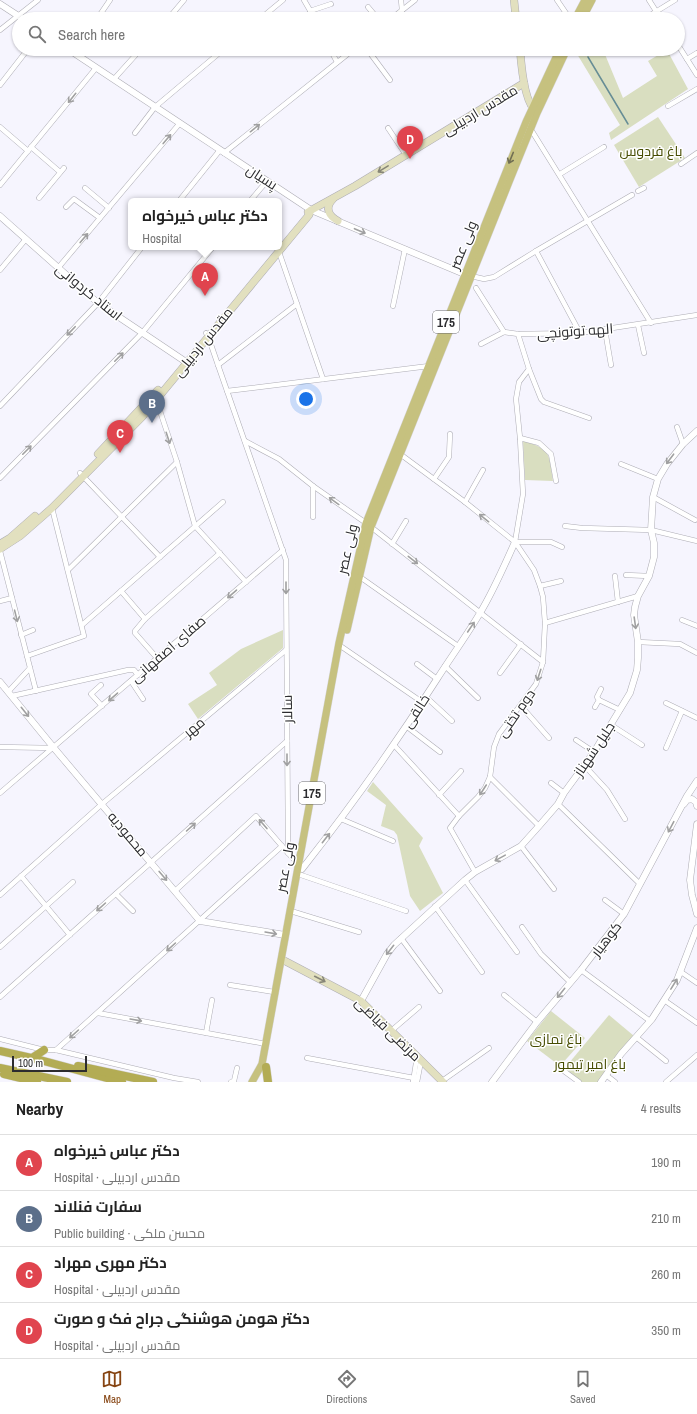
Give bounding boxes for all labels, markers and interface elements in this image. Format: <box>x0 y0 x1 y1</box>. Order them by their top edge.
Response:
search box <box>12 12 685 56</box>
icon: search <box>26 23 48 45</box>
text: Search here <box>58 24 125 45</box>
street label: مقدس اردبیلی <box>439 81 521 139</box>
one-way arrow <box>67 92 76 103</box>
one-way arrow <box>249 124 260 133</box>
pin: D <box>397 126 423 159</box>
one-way arrow <box>163 133 172 144</box>
park label: باغ فردوس <box>620 142 682 160</box>
one-way arrow <box>507 151 515 163</box>
street label: پسیان <box>243 160 281 195</box>
one-way arrow <box>378 165 389 173</box>
popup <box>128 198 282 250</box>
text: دکتر عباس خیرخواه <box>142 205 268 226</box>
street label: ولی عصر <box>445 218 481 273</box>
one-way arrow <box>354 227 366 235</box>
text: Hospital <box>142 230 181 247</box>
one-way arrow <box>79 233 88 243</box>
street label: استاد کردوانی <box>52 260 126 324</box>
pin: A <box>192 263 218 296</box>
street label: مقدس اردبیلی <box>169 304 237 380</box>
road number: 175 <box>433 311 459 333</box>
street label: الهه توتونچی <box>536 319 614 344</box>
one-way arrow <box>66 326 76 336</box>
one-way arrow <box>114 352 123 362</box>
your location <box>296 389 316 409</box>
pin: B <box>139 390 165 423</box>
pin: C <box>107 420 133 453</box>
one-way arrow <box>165 431 173 443</box>
one-way arrow <box>22 445 32 455</box>
one-way arrow <box>666 454 674 465</box>
one-way arrow <box>329 497 340 505</box>
one-way arrow <box>479 514 490 522</box>
street label: ولی عصر <box>332 522 362 577</box>
one-way arrow <box>407 556 418 564</box>
one-way arrow <box>282 581 290 594</box>
one-way arrow <box>227 589 237 598</box>
one-way arrow <box>13 610 21 623</box>
street label: صفای اصفهانی <box>127 611 209 687</box>
one-way arrow <box>631 616 639 629</box>
one-way arrow <box>467 622 475 633</box>
one-way arrow <box>535 668 542 681</box>
street label: دوم تختی <box>493 685 540 741</box>
street label: خالقی <box>398 691 434 731</box>
one-way arrow <box>107 692 118 701</box>
street label: سالار <box>278 695 296 724</box>
one-way arrow <box>20 707 29 718</box>
street label: مهر <box>179 713 208 742</box>
street label: جلیل شهناز <box>569 718 619 781</box>
one-way arrow <box>283 753 291 766</box>
road number: 175 <box>299 782 325 804</box>
one-way arrow <box>479 784 487 795</box>
street label: محمودیه <box>104 808 152 860</box>
one-way arrow <box>259 819 268 829</box>
one-way arrow <box>666 820 674 832</box>
one-way arrow <box>186 823 196 832</box>
one-way arrow <box>321 833 330 844</box>
street label: ولی عصر <box>271 840 299 895</box>
one-way arrow <box>494 855 506 862</box>
one-way arrow <box>158 871 167 881</box>
one-way arrow <box>96 902 106 912</box>
street label: کوهیار <box>586 918 625 961</box>
one-way arrow <box>264 929 277 937</box>
one-way arrow <box>166 942 176 951</box>
one-way arrow <box>386 945 395 956</box>
one-way arrow <box>314 976 326 983</box>
one-way arrow <box>671 978 679 990</box>
one-way arrow <box>557 988 566 998</box>
street label: مرتضی فیاضی <box>351 993 425 1065</box>
one-way arrow <box>129 1016 142 1024</box>
one-way arrow <box>70 1029 80 1038</box>
park label: باغ نمازی <box>530 1030 582 1048</box>
scale bar <box>12 1054 87 1073</box>
park label: باغ امیر تیمور <box>553 1055 626 1073</box>
text: 100 m <box>18 1056 43 1070</box>
text: Nearby <box>16 1097 63 1120</box>
text: 4 results <box>641 1100 681 1117</box>
text: دکتر عباس خیرخواه <box>54 1140 180 1161</box>
text: A <box>25 1154 33 1171</box>
text: 190 m <box>651 1154 681 1171</box>
text: Hospital · مقدس اردبیلی <box>54 1169 180 1186</box>
text: سفارت فنلاند <box>54 1196 142 1217</box>
text: B <box>25 1210 33 1227</box>
text: 210 m <box>651 1210 681 1227</box>
text: Public building · محسن ملکی <box>54 1225 205 1242</box>
text: دکتر مهری مهراد <box>54 1252 167 1273</box>
text: C <box>25 1266 33 1283</box>
text: 260 m <box>651 1266 681 1283</box>
text: Hospital · مقدس اردبیلی <box>54 1281 180 1298</box>
text: دکتر هومن هوشنگی جراح فک و صورت <box>54 1308 310 1329</box>
text: D <box>25 1322 33 1339</box>
text: 350 m <box>651 1322 681 1339</box>
text: Hospital · مقدس اردبیلی <box>54 1337 180 1354</box>
tab: Map <box>101 1368 123 1406</box>
tab: Directions <box>326 1368 367 1406</box>
tab: Saved <box>570 1368 596 1406</box>

